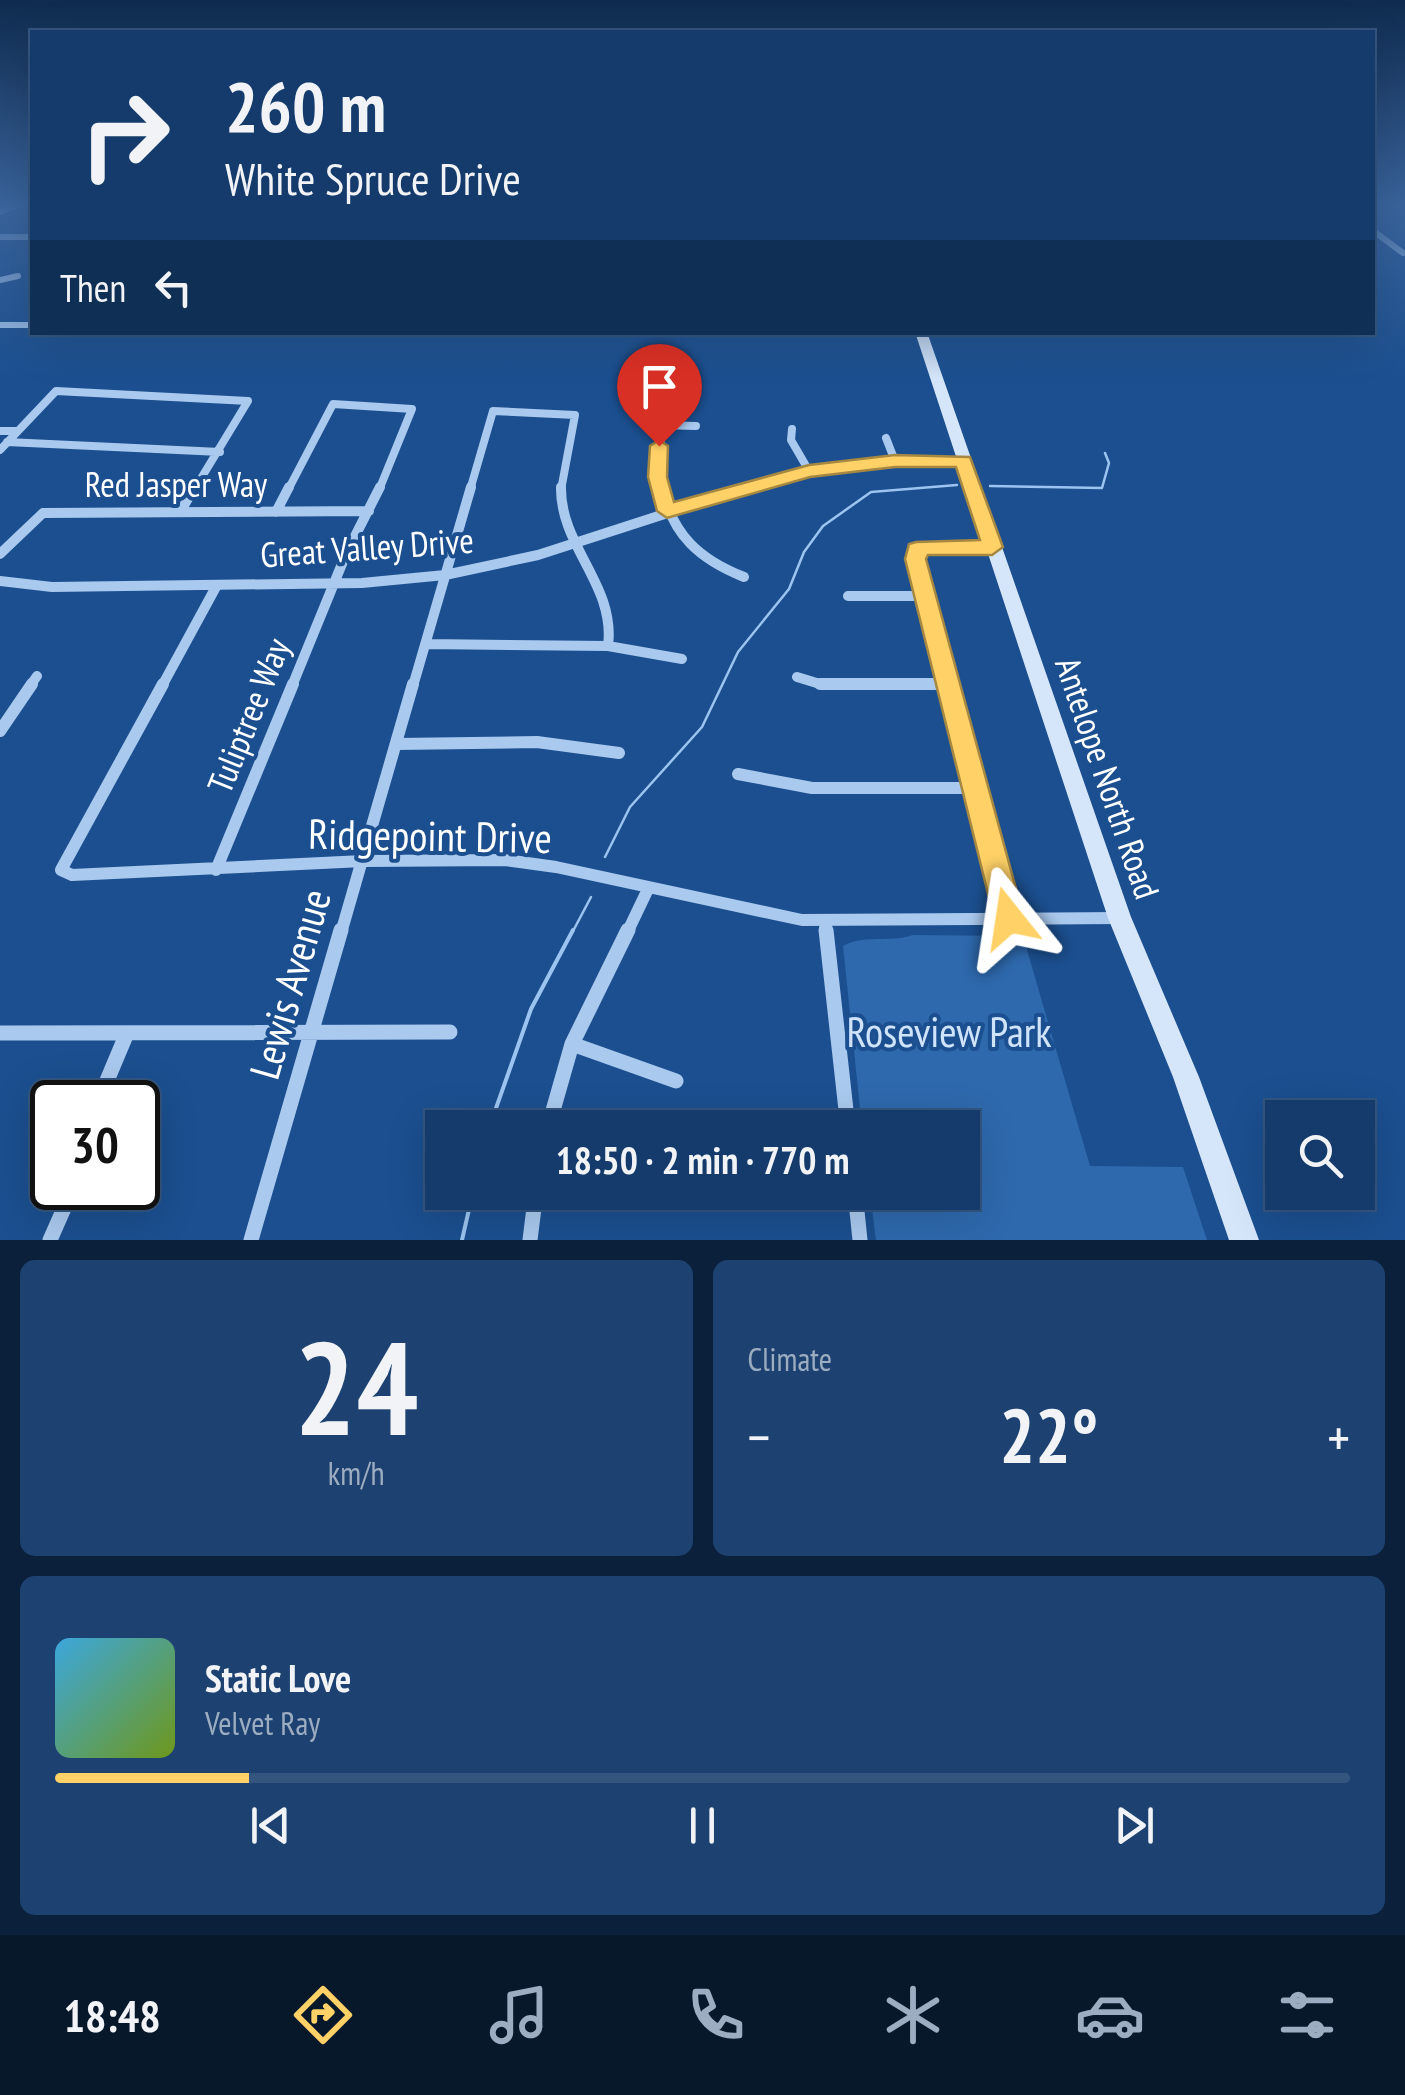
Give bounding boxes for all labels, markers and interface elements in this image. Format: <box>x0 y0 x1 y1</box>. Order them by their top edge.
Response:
text: 260 m <box>225 61 386 151</box>
icon: right <box>60 70 190 200</box>
text: White Spruce Drive <box>225 149 521 207</box>
icon: left <box>146 260 201 315</box>
text: Then <box>60 263 126 312</box>
pin <box>617 344 702 447</box>
icon: arrive <box>632 359 687 414</box>
street label: Red Jasper Way <box>85 461 268 507</box>
street label: Great Valley Drive <box>259 517 475 577</box>
street label: Tuliptree Way <box>196 631 300 800</box>
street label: Antelope North Road <box>1045 651 1171 905</box>
street label: Ridgepoint Drive <box>308 806 552 865</box>
position arrow <box>957 866 1061 970</box>
street label: Lewis Avenue <box>236 883 343 1085</box>
park label: Roseview Park <box>846 1004 1052 1059</box>
speed limit sign: 30 <box>30 1080 160 1210</box>
map controls <box>1265 1100 1375 1210</box>
button: search <box>1265 1100 1375 1210</box>
text: 18:50 · 2 min · 770 m <box>556 1135 849 1184</box>
text: 24 <box>294 1303 418 1471</box>
text: Climate <box>748 1338 832 1380</box>
text: 22° <box>999 1387 1098 1484</box>
text: − <box>748 1401 770 1472</box>
text: + <box>1327 1401 1350 1472</box>
text: km/h <box>328 1452 385 1494</box>
text: Static Love <box>205 1653 351 1702</box>
text: Velvet Ray <box>205 1702 320 1744</box>
icon: previous <box>243 1798 298 1853</box>
icon: pause <box>675 1798 730 1853</box>
icon: next <box>1107 1798 1162 1853</box>
icon: directions <box>288 1980 358 2050</box>
icon: music <box>484 1980 554 2050</box>
icon: phone <box>681 1980 751 2050</box>
icon: climate <box>878 1980 948 2050</box>
icon: car <box>1075 1980 1145 2050</box>
icon: filters <box>1272 1980 1342 2050</box>
text: 18:48 <box>63 1986 161 2044</box>

